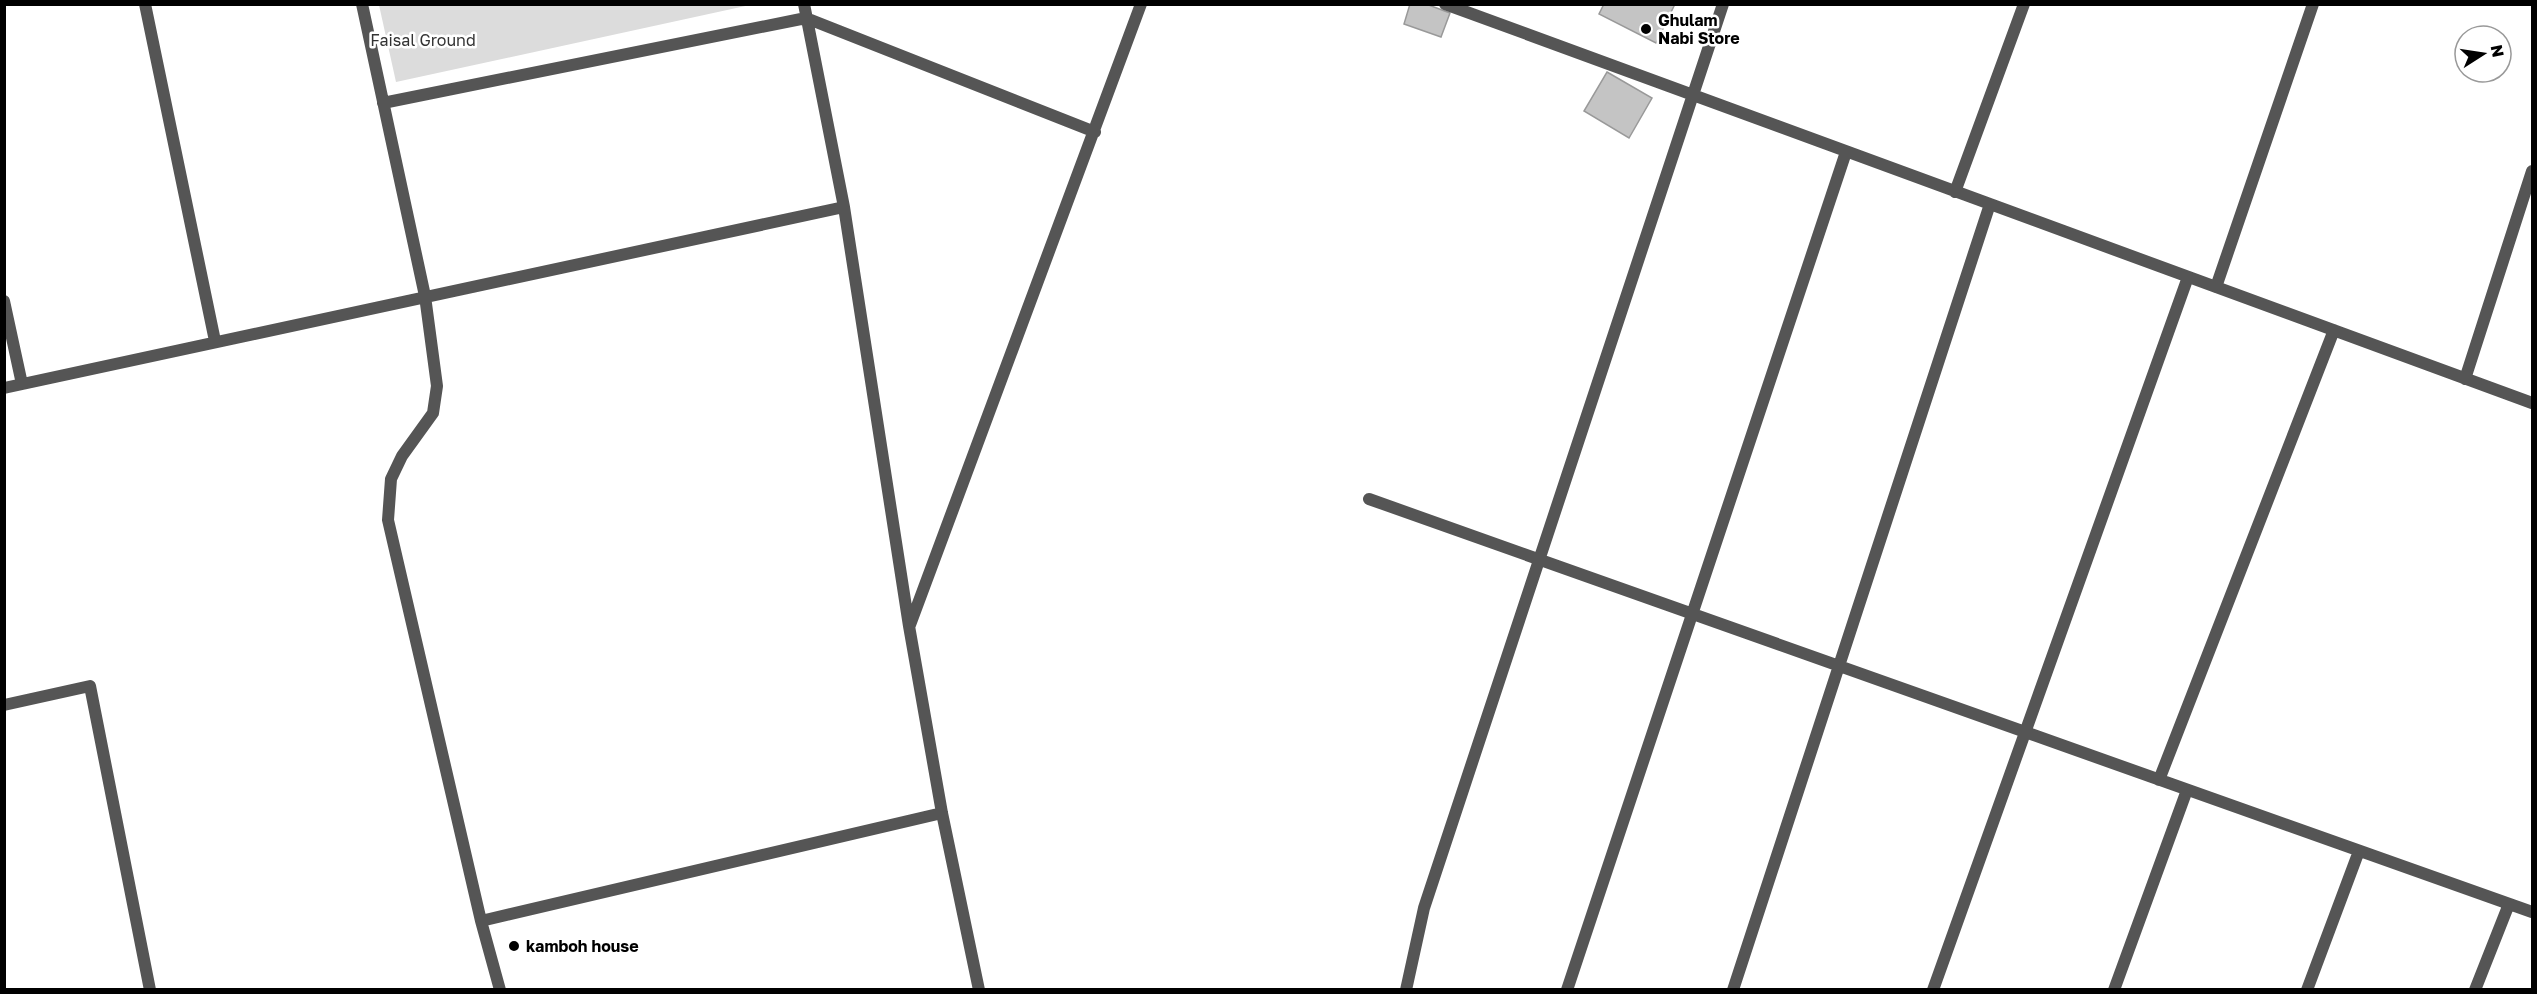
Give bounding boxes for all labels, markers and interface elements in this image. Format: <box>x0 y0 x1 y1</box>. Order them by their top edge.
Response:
place label: Ghulam Nabi Store <box>1658 10 1740 48</box>
marker: Ghulam Nabi Store <box>1639 22 1653 36</box>
north arrow <box>2453 24 2513 84</box>
park label: Faisal Ground <box>370 30 476 50</box>
text: N <box>2487 43 2509 59</box>
place label: kamboh house <box>526 936 639 956</box>
marker: kamboh house <box>507 939 521 953</box>

